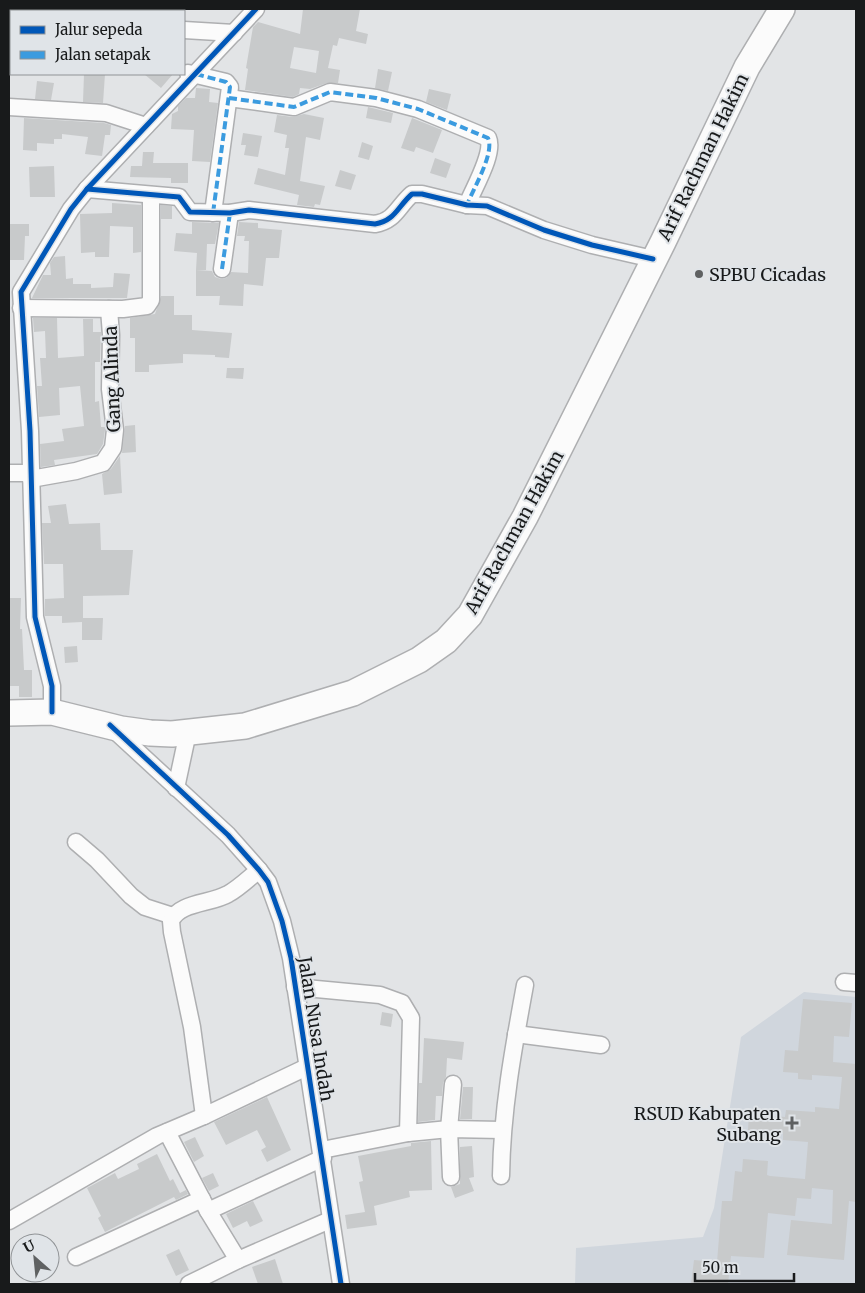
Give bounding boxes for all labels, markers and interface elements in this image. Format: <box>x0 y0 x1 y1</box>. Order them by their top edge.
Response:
legend <box>10 10 185 75</box>
text: Jalur sepeda <box>54 20 142 39</box>
text: Jalan setapak <box>54 45 151 64</box>
street label: Arif Rachman Hakim <box>652 69 754 245</box>
place label: SPBU Cicadas <box>709 263 826 286</box>
marker: SPBU Cicadas <box>693 268 705 280</box>
street label: Gang Alinda <box>99 325 125 433</box>
street label: Arif Rachman Hakim <box>459 446 569 619</box>
street label: Jalan Nusa Indah <box>293 954 339 1103</box>
place label: RSUD Kabupaten Subang <box>634 1102 781 1146</box>
marker: RSUD Kabupaten Subang <box>785 1116 799 1130</box>
north arrow <box>10 1233 60 1283</box>
text: U <box>20 1236 38 1257</box>
scale bar <box>695 1250 794 1282</box>
text: 50 m <box>702 1258 739 1277</box>

